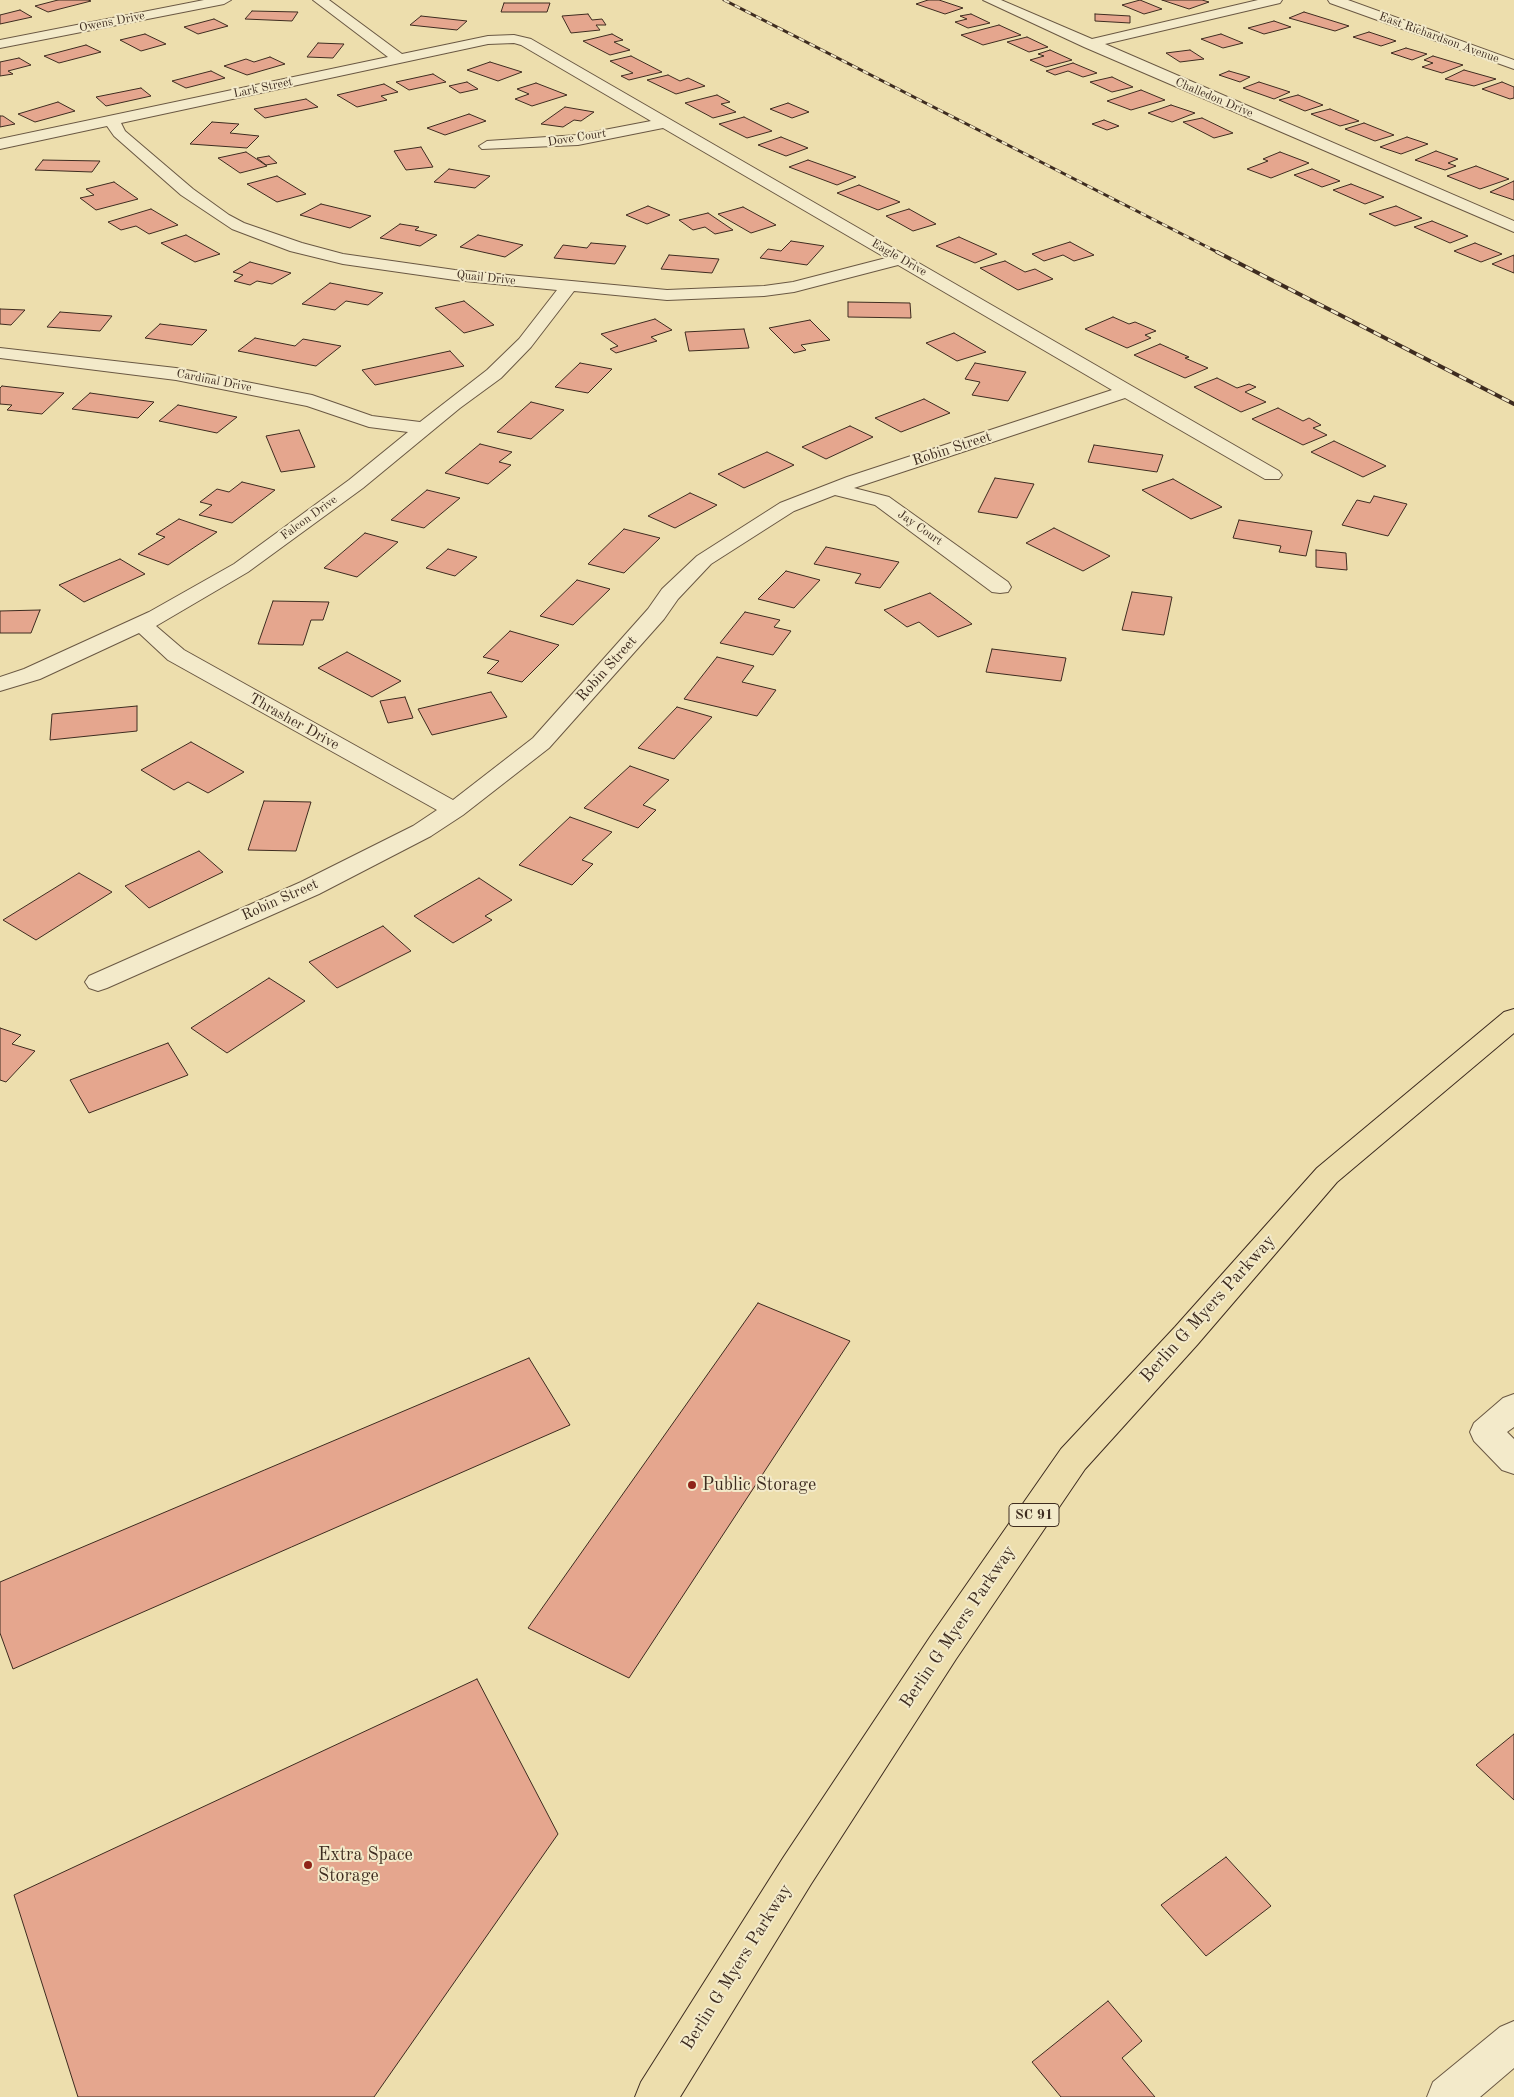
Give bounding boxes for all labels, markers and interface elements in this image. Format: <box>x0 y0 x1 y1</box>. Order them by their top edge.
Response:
street label: Owens Drive <box>78 9 146 35</box>
street label: East Richardson Avenue <box>1377 10 1501 66</box>
street label: Lark Street <box>232 75 294 101</box>
street label: Challedon Drive <box>1173 75 1255 121</box>
street label: Dove Court <box>547 126 607 150</box>
street label: Eagle Drive <box>869 236 929 280</box>
street label: Quail Drive <box>456 268 516 288</box>
street label: Cardinal Drive <box>175 367 253 395</box>
street label: Robin Street <box>910 428 994 470</box>
street label: Falcon Drive <box>278 493 340 543</box>
street label: Jay Court <box>895 507 945 549</box>
street label: Robin Street <box>573 633 641 705</box>
street label: Thrasher Drive <box>246 690 342 754</box>
street label: Robin Street <box>239 875 321 925</box>
street label: Berlin G Myers Parkway <box>1136 1231 1280 1387</box>
place label: Public Storage <box>702 1474 816 1496</box>
marker: Public Storage <box>686 1479 698 1491</box>
road number: SC 91 <box>1009 1504 1059 1526</box>
street label: Berlin G Myers Parkway <box>896 1542 1020 1712</box>
place label: Extra Space Storage <box>318 1844 413 1886</box>
marker: Extra Space Storage <box>302 1859 314 1871</box>
street label: Berlin G Myers Parkway <box>677 1880 797 2054</box>

